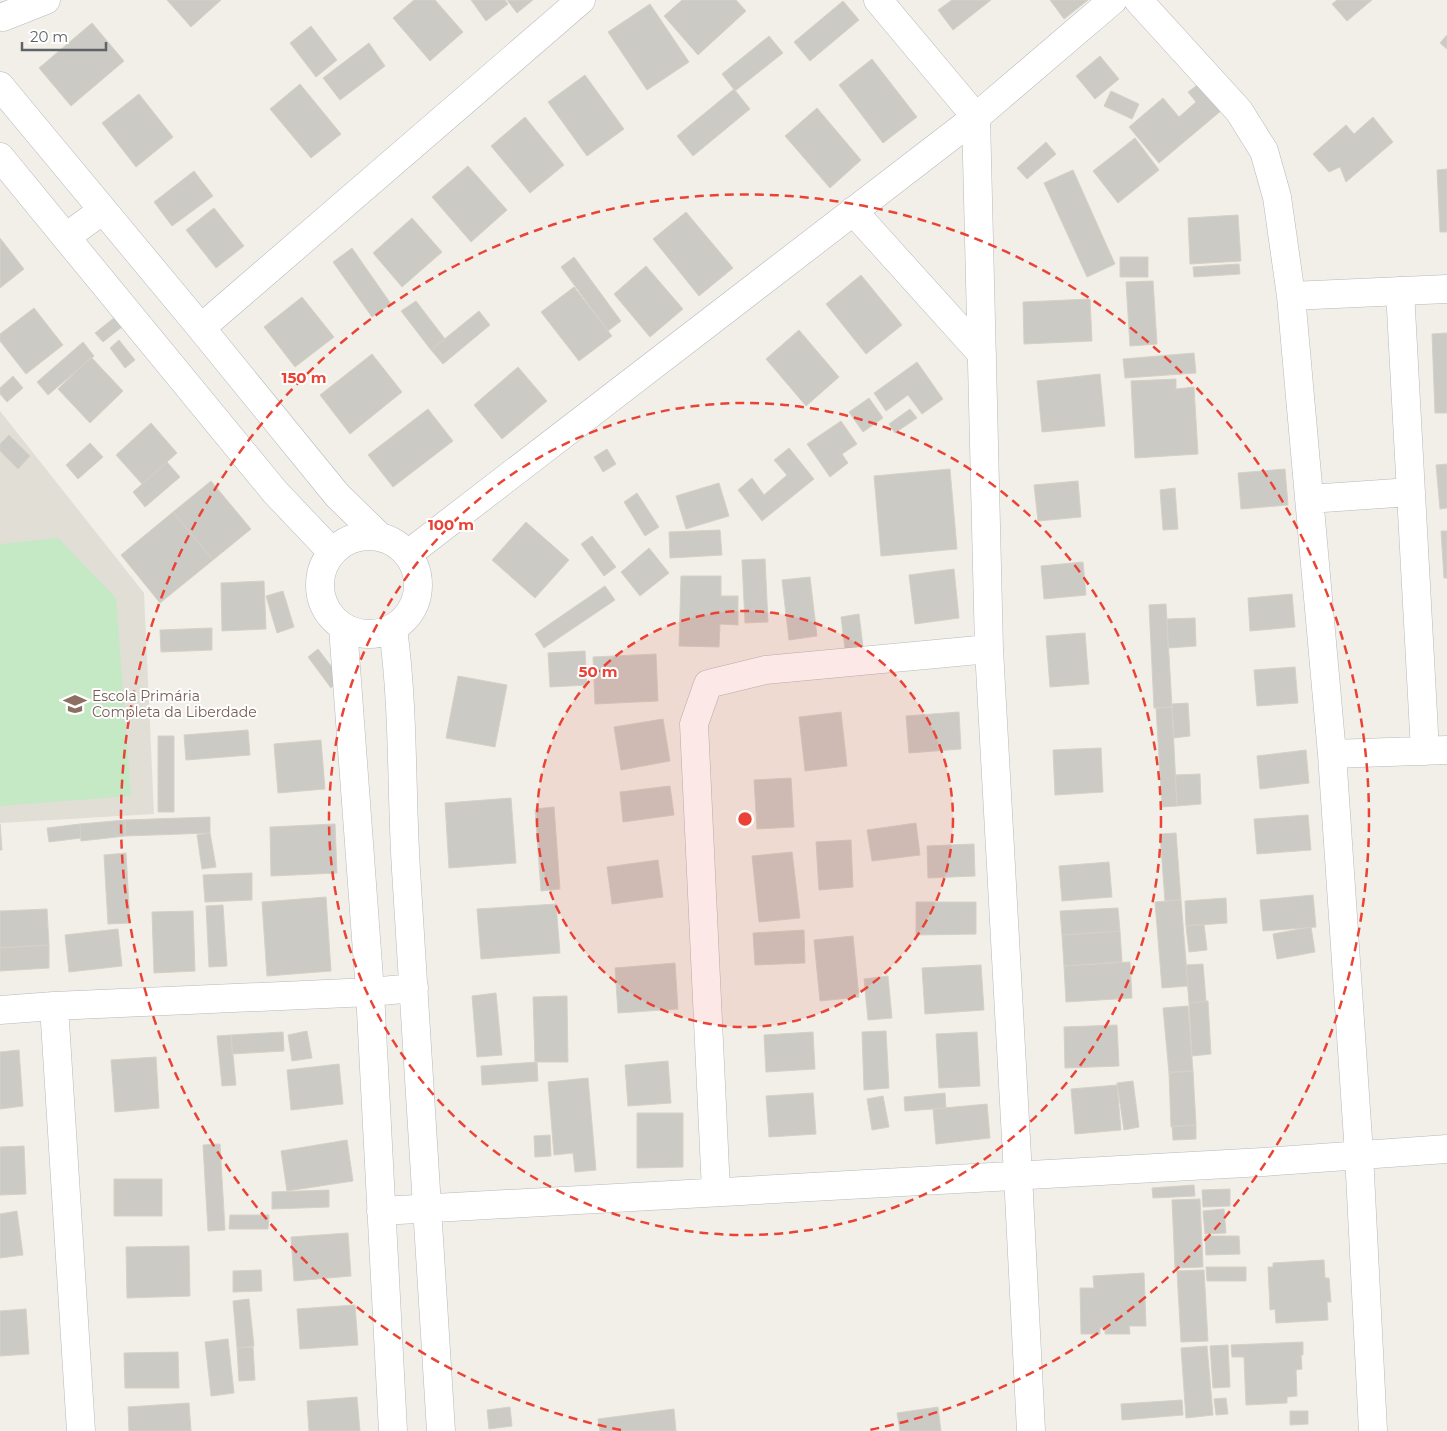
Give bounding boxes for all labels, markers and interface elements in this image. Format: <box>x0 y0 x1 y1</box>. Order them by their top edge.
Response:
scale bar <box>22 20 106 52</box>
text: 20 m <box>30 27 68 46</box>
text: 150 m <box>282 368 326 387</box>
text: 100 m <box>428 515 474 534</box>
text: 50 m <box>578 662 618 681</box>
place label: Escola Primária Completa da Liberdade <box>92 687 257 721</box>
school or university icon: Escola Primária Completa da Liberdade <box>62 691 88 717</box>
centre of rings <box>736 810 754 828</box>

